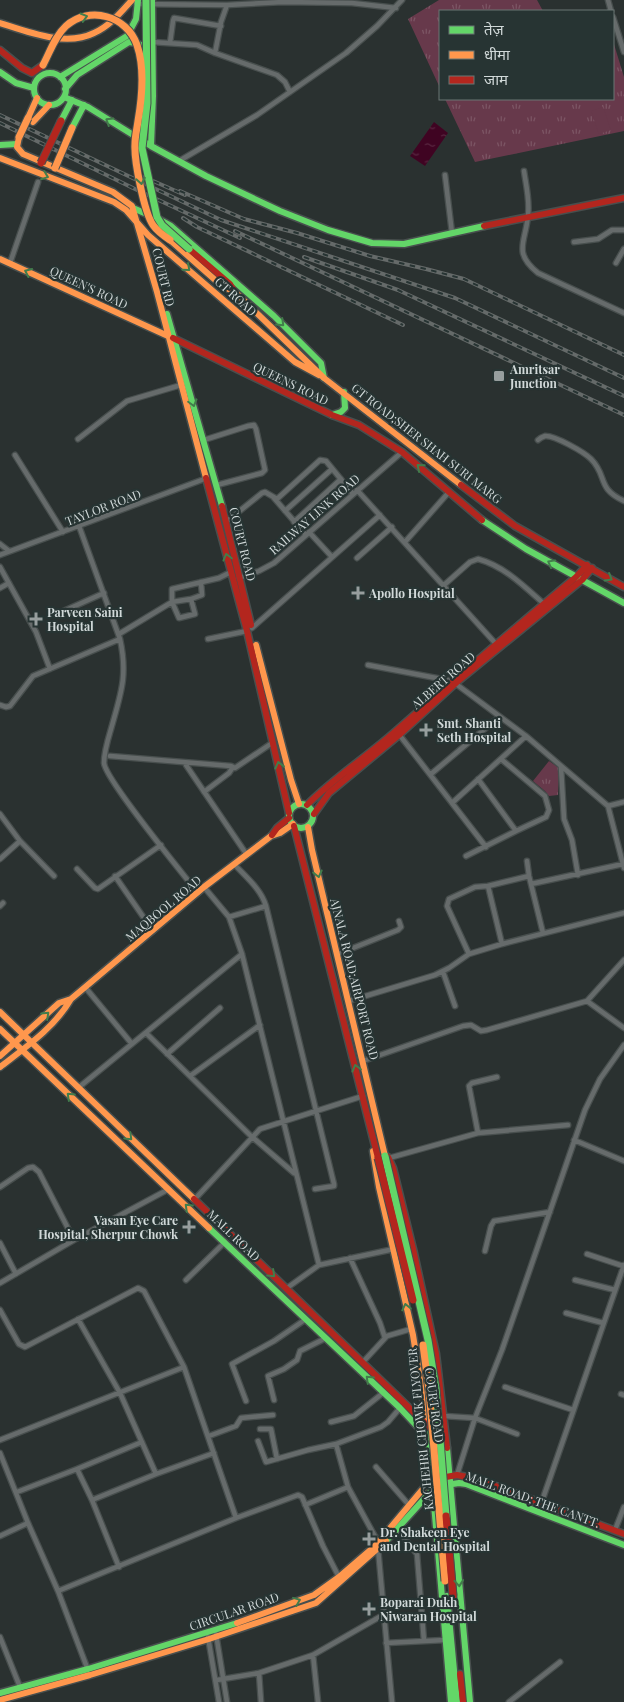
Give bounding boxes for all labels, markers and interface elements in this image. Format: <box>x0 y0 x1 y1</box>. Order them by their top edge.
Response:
legend <box>439 10 614 100</box>
one-way arrow <box>80 12 88 23</box>
text: तेज़ <box>484 19 505 39</box>
text: धीमा <box>484 44 511 64</box>
text: जाम <box>484 69 509 89</box>
one-way arrow <box>105 117 114 127</box>
one-way arrow <box>41 170 49 180</box>
one-way arrow <box>136 176 146 185</box>
street label: COURT RD <box>149 246 179 308</box>
street label: QUEEN'S ROAD <box>47 262 131 312</box>
one-way arrow <box>181 262 190 271</box>
one-way arrow <box>24 267 33 278</box>
street label: GT ROAD <box>212 273 261 319</box>
one-way arrow <box>275 317 284 326</box>
street label: QUEENS ROAD <box>251 358 332 408</box>
place label: Amritsar Junction <box>509 361 560 391</box>
marker: Amritsar Junction <box>492 369 506 383</box>
street label: GT ROAD;SHER SHAH SURI MARG <box>349 379 506 507</box>
one-way arrow <box>188 399 198 407</box>
one-way arrow <box>417 465 426 473</box>
street label: RAILWAY LINK ROAD <box>265 470 363 558</box>
street label: TAYLOR ROAD <box>63 485 143 529</box>
street label: COURT ROAD <box>226 505 260 583</box>
one-way arrow <box>222 552 233 561</box>
one-way arrow <box>547 559 556 569</box>
one-way arrow <box>603 572 612 582</box>
place label: Apollo Hospital <box>368 585 455 601</box>
marker: Apollo Hospital <box>351 586 365 600</box>
place label: Parveen Saini Hospital <box>47 604 123 634</box>
marker: Parveen Saini Hospital <box>29 612 43 626</box>
street label: ALBERT ROAD <box>407 648 478 713</box>
place label: Smt. Shanti Seth Hospital <box>437 715 511 745</box>
marker: Smt. Shanti Seth Hospital <box>419 723 433 737</box>
one-way arrow <box>274 761 285 770</box>
one-way arrow <box>312 870 323 879</box>
street label: MAQBOOL ROAD <box>122 871 205 944</box>
street label: AJNALA ROAD;AIRPORT ROAD <box>327 896 383 1062</box>
one-way arrow <box>41 1012 50 1021</box>
one-way arrow <box>352 1065 362 1073</box>
one-way arrow <box>67 1093 76 1102</box>
one-way arrow <box>123 1131 132 1140</box>
one-way arrow <box>185 1204 194 1213</box>
street label: MALL ROAD <box>204 1206 264 1264</box>
place label: Vasan Eye Care Hospital, Sherpur Chowk <box>38 1212 179 1242</box>
marker: Vasan Eye Care Hospital, Sherpur Chowk <box>182 1220 196 1234</box>
one-way arrow <box>266 1268 275 1277</box>
one-way arrow <box>401 1303 412 1312</box>
street label: KACHEHRI CHOWK FLYOVER <box>404 1347 436 1511</box>
street label: COURT ROAD <box>422 1366 448 1444</box>
one-way arrow <box>366 1376 375 1385</box>
street label: MALL ROAD; THE CANTT. <box>464 1467 602 1531</box>
place label: Dr. Shakeen Eye and Dental Hospital <box>380 1524 490 1554</box>
marker: Dr. Shakeen Eye and Dental Hospital <box>362 1532 376 1546</box>
one-way arrow <box>453 1580 464 1588</box>
street label: CIRCULAR ROAD <box>187 1588 281 1634</box>
place label: Boparai Dukh Niwaran Hospital <box>380 1594 477 1624</box>
one-way arrow <box>292 1597 301 1608</box>
marker: Boparai Dukh Niwaran Hospital <box>362 1602 376 1616</box>

